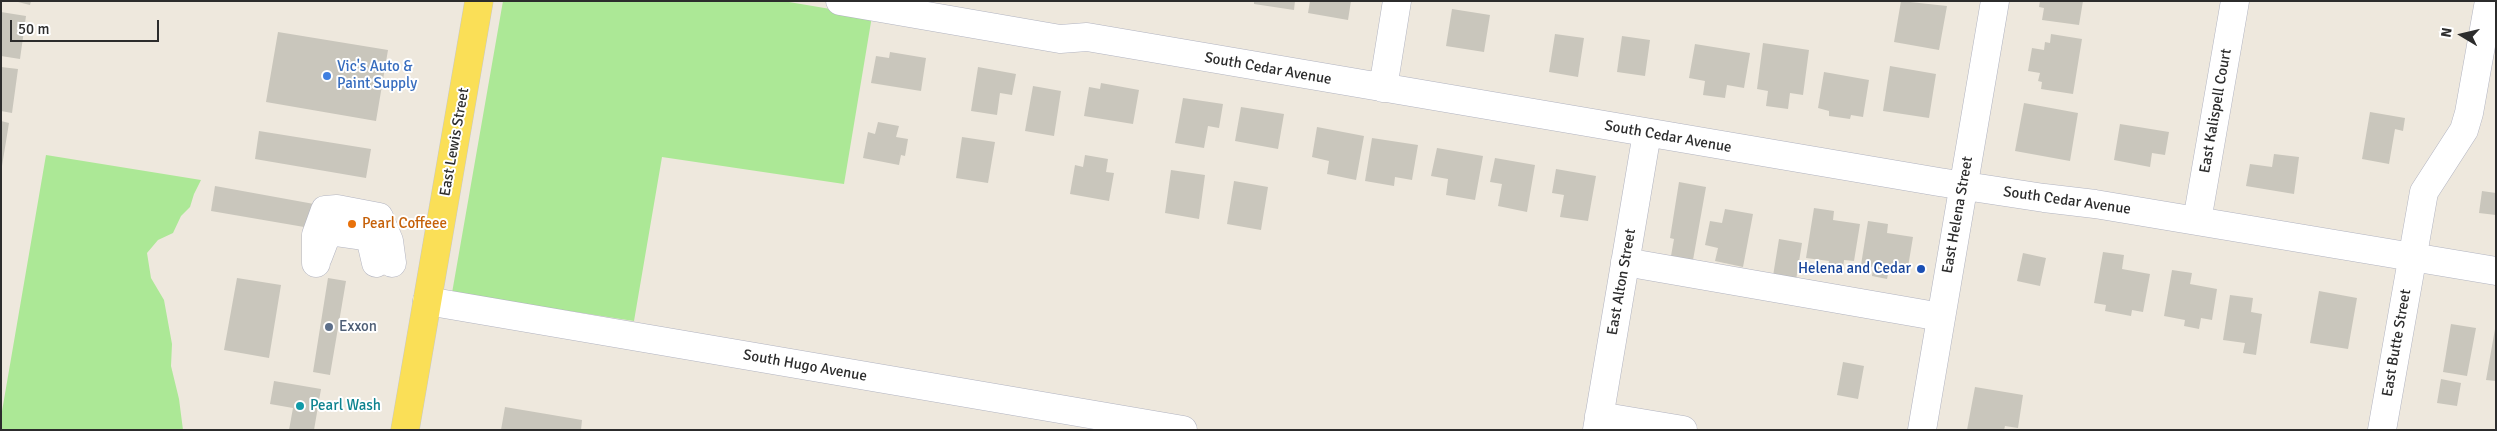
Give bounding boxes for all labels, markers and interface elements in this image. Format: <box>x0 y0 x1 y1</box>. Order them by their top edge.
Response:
scale bar <box>12 10 161 42</box>
north arrow <box>2437 10 2487 60</box>
text: 50 m <box>18 20 49 38</box>
text: N <box>2438 26 2456 39</box>
street label: East Kalispell Court <box>2196 47 2236 175</box>
street label: South Cedar Avenue <box>1203 49 1333 89</box>
place label: Vic's Auto & Paint Supply <box>337 58 417 93</box>
marker: Vic's Auto & Paint Supply <box>321 70 333 82</box>
street label: East Lewis Street <box>437 86 473 198</box>
street label: South Cedar Avenue <box>1603 117 1733 157</box>
street label: East Helena Street <box>1939 155 1977 275</box>
street label: South Cedar Avenue <box>2002 183 2132 219</box>
place label: Pearl Coffeee <box>362 215 447 233</box>
marker: Pearl Coffeee <box>346 218 358 230</box>
street label: East Alton Street <box>1604 227 1640 337</box>
place label: Helena and Cedar <box>1798 260 1911 278</box>
marker: Helena and Cedar <box>1915 263 1927 275</box>
street label: East Butte Street <box>2379 288 2415 398</box>
place label: Exxon <box>339 318 377 336</box>
marker: Exxon <box>323 321 335 333</box>
street label: South Hugo Avenue <box>742 346 868 386</box>
place label: Pearl Wash <box>310 397 381 415</box>
marker: Pearl Wash <box>294 400 306 412</box>

